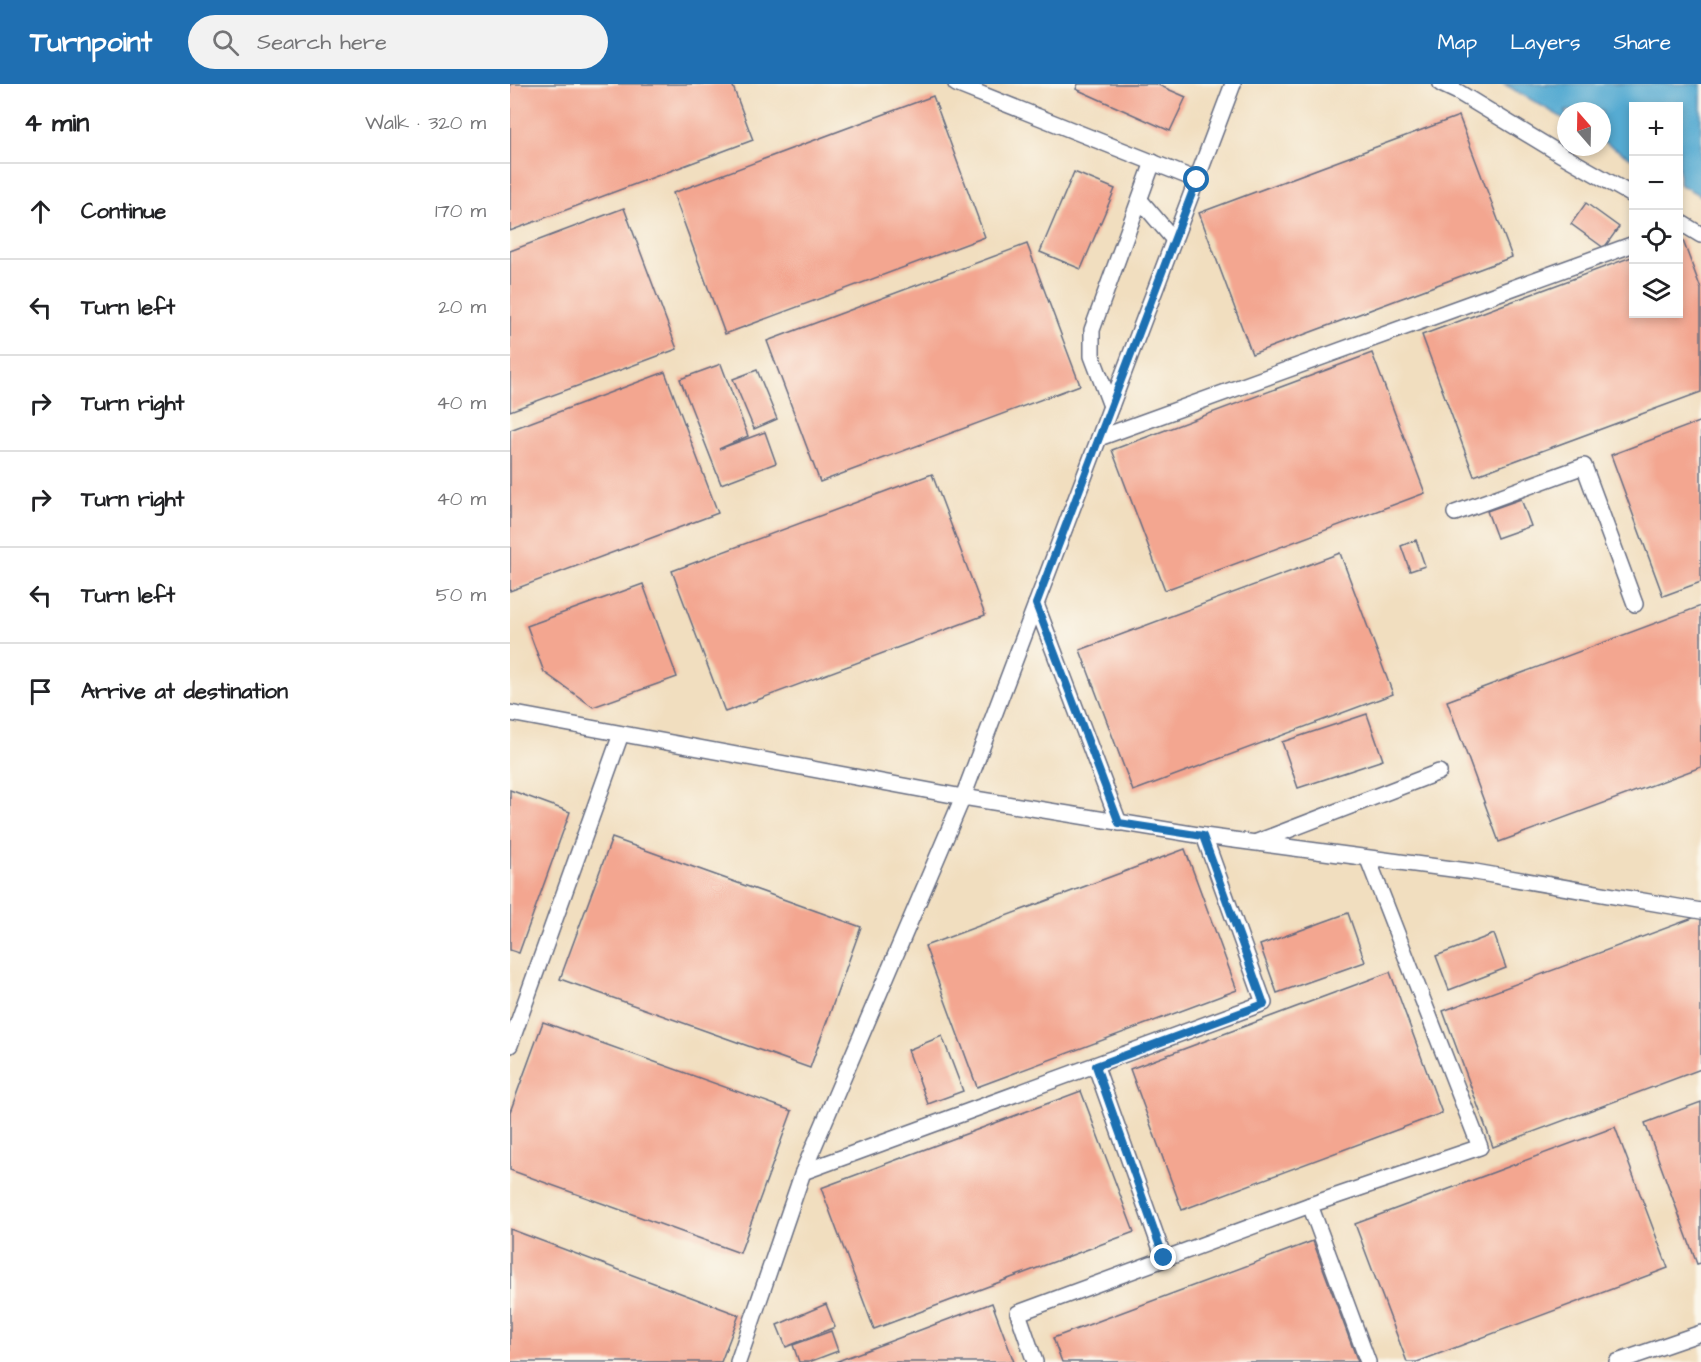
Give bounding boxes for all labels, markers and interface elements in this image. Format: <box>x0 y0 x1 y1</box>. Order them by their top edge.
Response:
search box <box>188 15 608 69</box>
text: Turnpoint <box>30 23 152 62</box>
icon: search <box>209 26 242 59</box>
text: Search here <box>257 27 387 58</box>
text: Map <box>1437 28 1477 57</box>
text: Layers <box>1510 28 1580 57</box>
text: Share <box>1613 28 1671 57</box>
north arrow <box>1557 102 1611 156</box>
map controls <box>1629 102 1683 318</box>
button: + <box>1629 102 1683 156</box>
text: 4 min <box>24 105 89 141</box>
text: Walk · 320 m <box>365 109 486 137</box>
button: − <box>1629 156 1683 210</box>
route start <box>1183 166 1209 192</box>
icon: ahead <box>24 195 57 228</box>
text: Continue <box>81 196 166 227</box>
text: 170 m <box>435 197 486 225</box>
button: locate <box>1629 210 1683 264</box>
button: layers <box>1629 264 1683 318</box>
icon: left <box>24 291 57 324</box>
text: Turn left <box>81 292 175 323</box>
text: 20 m <box>438 293 486 321</box>
icon: right <box>24 387 57 420</box>
text: Turn right <box>81 388 184 419</box>
text: 40 m <box>436 389 486 417</box>
icon: right <box>24 483 57 516</box>
text: Turn right <box>81 484 184 515</box>
text: 40 m <box>436 485 486 513</box>
icon: left <box>24 579 57 612</box>
text: Turn left <box>81 580 175 611</box>
text: 50 m <box>436 581 486 609</box>
icon: arrive <box>24 675 57 708</box>
text: Arrive at destination <box>81 676 288 707</box>
route end <box>1150 1244 1176 1270</box>

